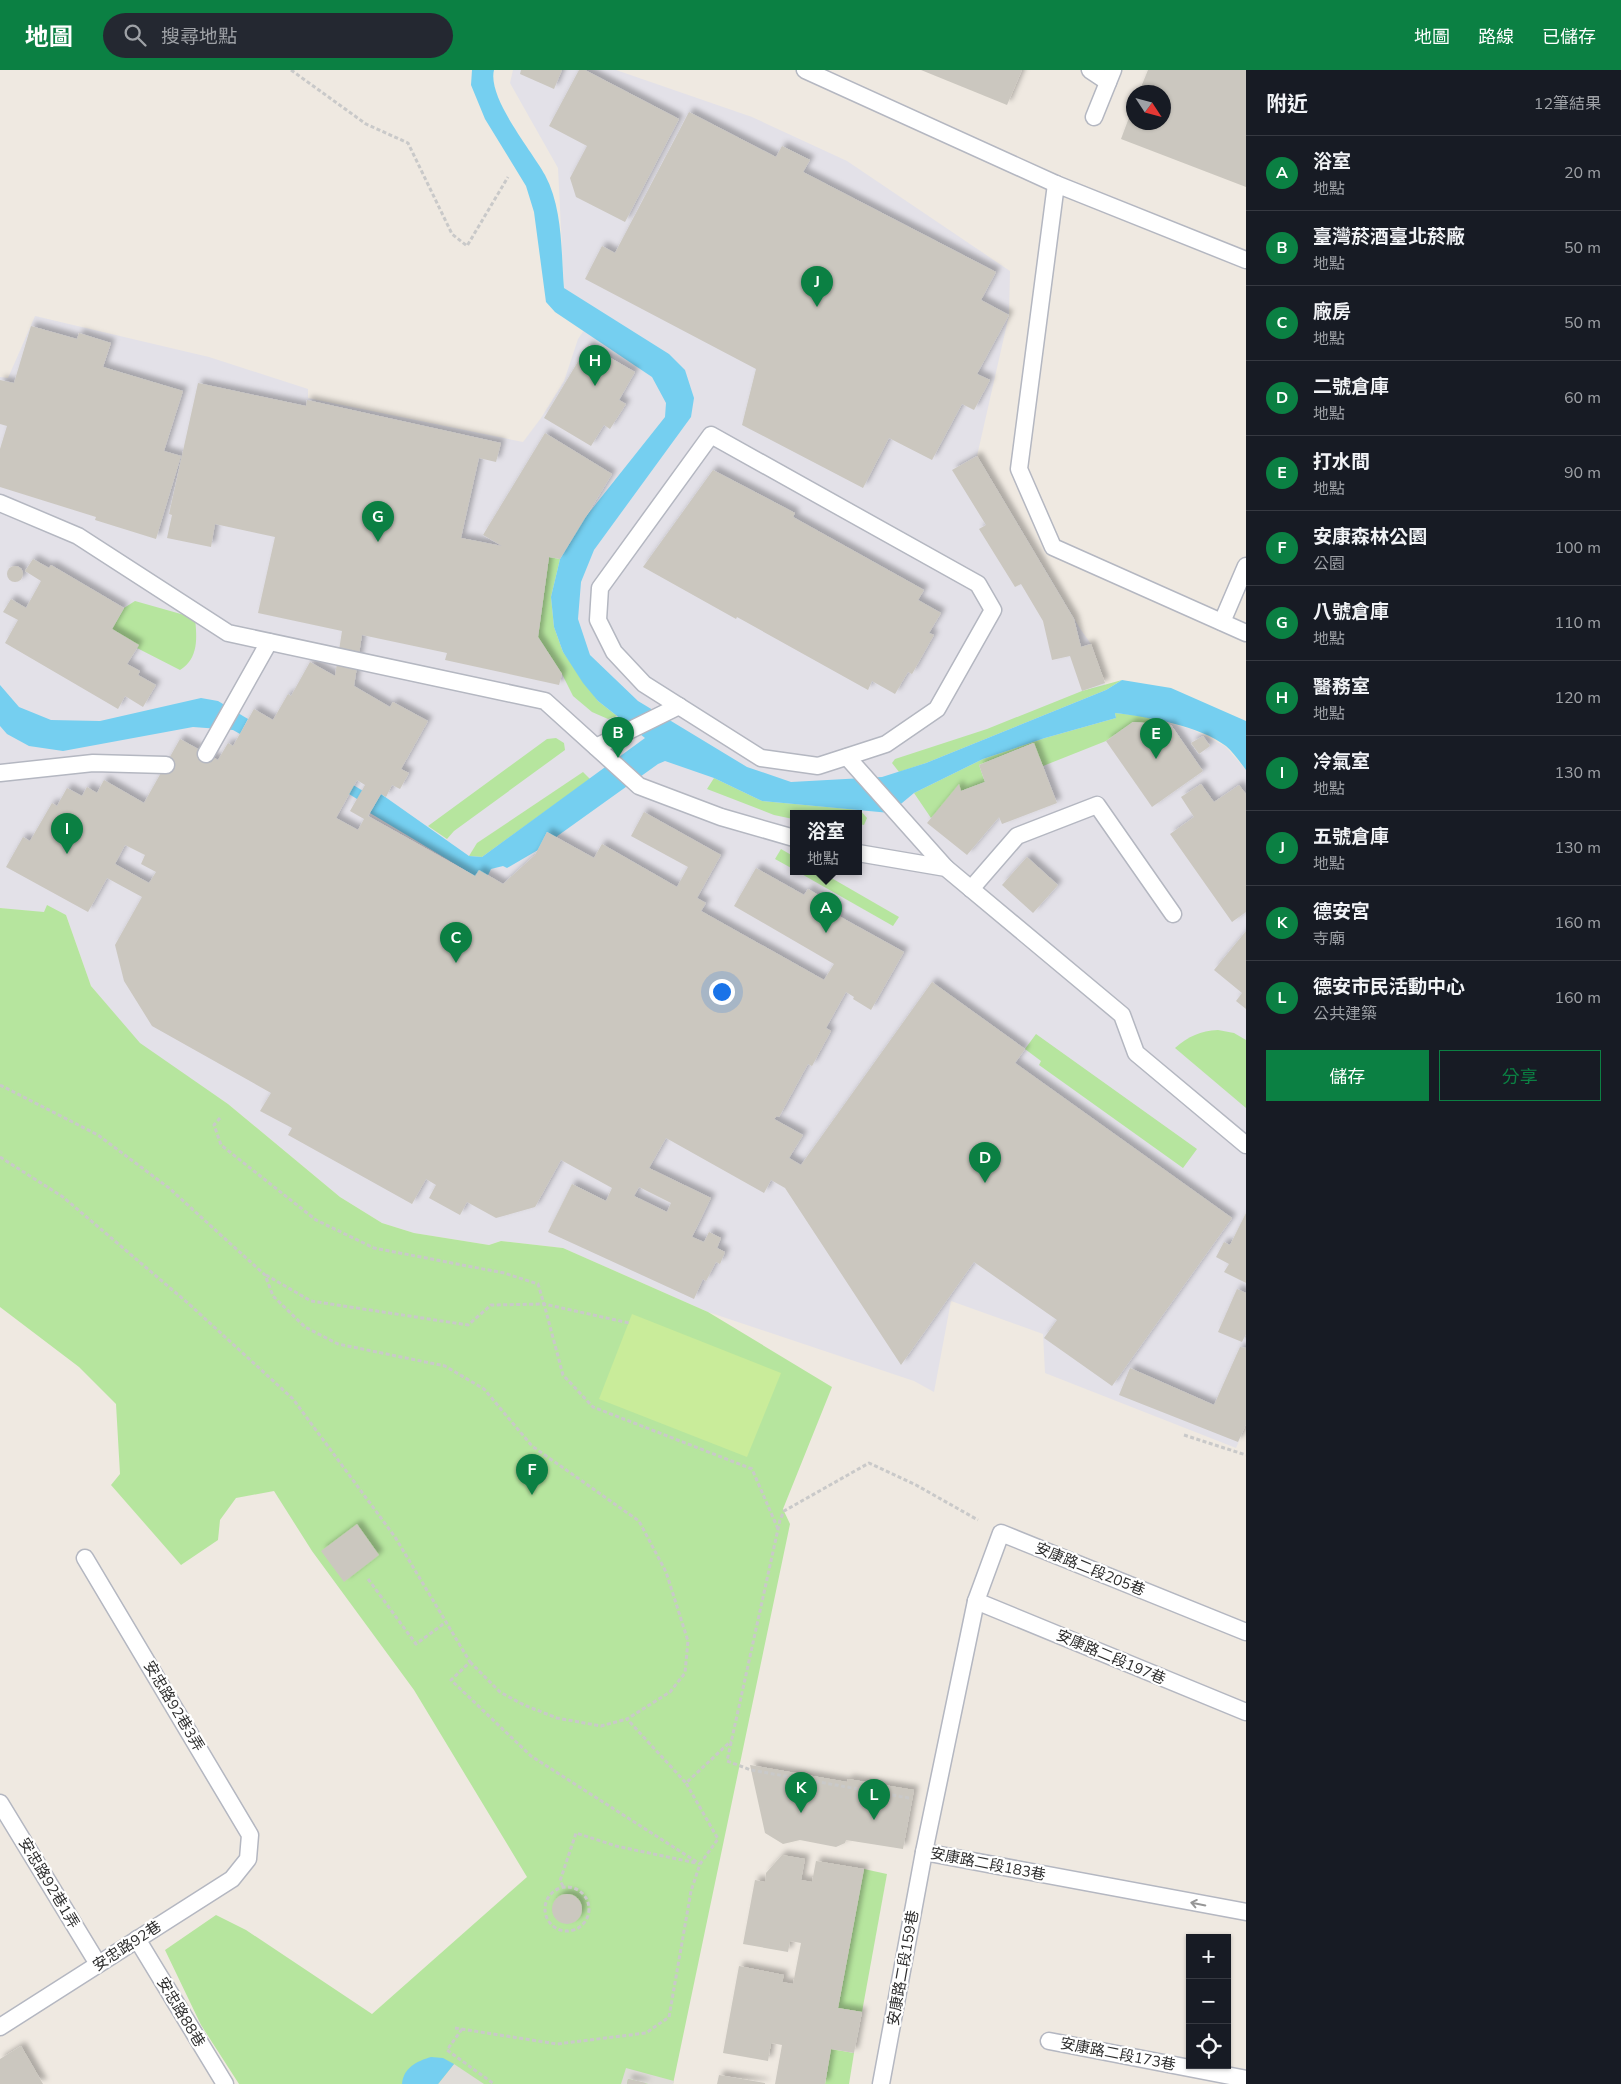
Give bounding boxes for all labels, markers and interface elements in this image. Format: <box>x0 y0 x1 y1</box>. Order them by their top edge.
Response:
search box <box>103 13 453 58</box>
text: 地圖 <box>25 21 73 53</box>
icon: search <box>121 21 149 49</box>
text: 搜尋地點 <box>161 24 237 50</box>
text: 地圖 <box>1414 25 1450 49</box>
text: 路線 <box>1478 25 1514 49</box>
text: 已儲存 <box>1542 25 1596 49</box>
north arrow <box>1126 85 1171 130</box>
text: 附近 <box>1266 90 1308 118</box>
text: 12筆結果 <box>1534 93 1601 115</box>
text: 浴室 <box>1313 149 1351 175</box>
text: A <box>1276 162 1288 184</box>
text: 20 m <box>1564 162 1601 184</box>
text: 地點 <box>1313 178 1345 200</box>
text: 臺灣菸酒臺北菸廠 <box>1313 224 1465 250</box>
text: B <box>1276 237 1288 259</box>
text: 50 m <box>1564 237 1601 259</box>
text: 地點 <box>1313 253 1345 275</box>
pin: J <box>801 266 833 307</box>
text: 廠房 <box>1313 299 1351 325</box>
text: C <box>1277 312 1287 334</box>
text: 50 m <box>1564 312 1601 334</box>
text: 地點 <box>1313 328 1345 350</box>
pin: H <box>579 345 611 386</box>
text: 二號倉庫 <box>1313 374 1389 400</box>
text: D <box>1276 387 1288 409</box>
text: 60 m <box>1564 387 1601 409</box>
text: 地點 <box>1313 403 1345 425</box>
text: 打水間 <box>1313 449 1370 475</box>
text: E <box>1277 462 1287 484</box>
text: 90 m <box>1564 462 1601 484</box>
text: 地點 <box>1313 478 1345 500</box>
pin: G <box>362 501 394 542</box>
text: 安康森林公園 <box>1313 524 1427 550</box>
text: F <box>1278 537 1287 559</box>
text: 100 m <box>1554 537 1601 559</box>
text: 公園 <box>1313 553 1345 575</box>
text: 八號倉庫 <box>1313 599 1389 625</box>
text: G <box>1276 612 1288 634</box>
text: 110 m <box>1554 612 1601 634</box>
text: 地點 <box>1313 628 1345 650</box>
text: 醫務室 <box>1313 674 1370 700</box>
text: H <box>1276 687 1288 709</box>
text: 120 m <box>1554 687 1601 709</box>
text: 地點 <box>1313 703 1345 725</box>
pin: B <box>602 717 634 758</box>
pin: E <box>1140 718 1172 759</box>
text: 冷氣室 <box>1313 749 1370 775</box>
text: I <box>1280 762 1284 784</box>
text: 130 m <box>1554 762 1601 784</box>
text: 地點 <box>1313 778 1345 800</box>
popup <box>790 810 862 875</box>
pin: I <box>51 813 83 854</box>
text: 浴室 <box>807 819 845 845</box>
text: 五號倉庫 <box>1313 824 1389 850</box>
text: J <box>1279 837 1285 859</box>
text: 130 m <box>1554 837 1601 859</box>
text: 地點 <box>807 848 839 870</box>
text: 地點 <box>1313 853 1345 875</box>
pin: A <box>810 892 842 933</box>
text: 德安宮 <box>1313 899 1370 925</box>
text: K <box>1277 912 1287 934</box>
text: 160 m <box>1554 912 1601 934</box>
pin: C <box>440 922 472 963</box>
text: 寺廟 <box>1313 928 1345 950</box>
text: 德安市民活動中心 <box>1313 974 1465 1000</box>
your location <box>709 979 735 1005</box>
text: L <box>1278 987 1287 1009</box>
text: 160 m <box>1554 987 1601 1009</box>
text: 公共建築 <box>1313 1003 1377 1025</box>
button: 儲存 <box>1266 1050 1429 1101</box>
button: 分享 <box>1439 1050 1601 1101</box>
pin: D <box>969 1142 1001 1183</box>
pin: F <box>516 1454 548 1495</box>
street label: 安康路二段205巷 <box>1032 1538 1148 1600</box>
street label: 安康路二段197巷 <box>1053 1625 1169 1689</box>
street label: 安忠路92巷3弄 <box>139 1657 209 1755</box>
pin: K <box>785 1772 817 1813</box>
pin: L <box>858 1779 890 1820</box>
street label: 安忠路92巷1弄 <box>14 1834 84 1932</box>
street label: 安康路二段183巷 <box>929 1843 1047 1885</box>
one-way arrow <box>1190 1898 1206 1908</box>
street label: 安康路二段159巷 <box>883 1909 923 2027</box>
street label: 安忠路92巷 <box>89 1916 165 1976</box>
map controls <box>1186 1934 1231 2069</box>
button: + <box>1186 1934 1231 1979</box>
street label: 安忠路88巷 <box>152 1973 210 2051</box>
button: − <box>1186 1979 1231 2024</box>
button: locate <box>1186 2024 1231 2069</box>
street label: 安康路二段173巷 <box>1059 2033 1177 2075</box>

